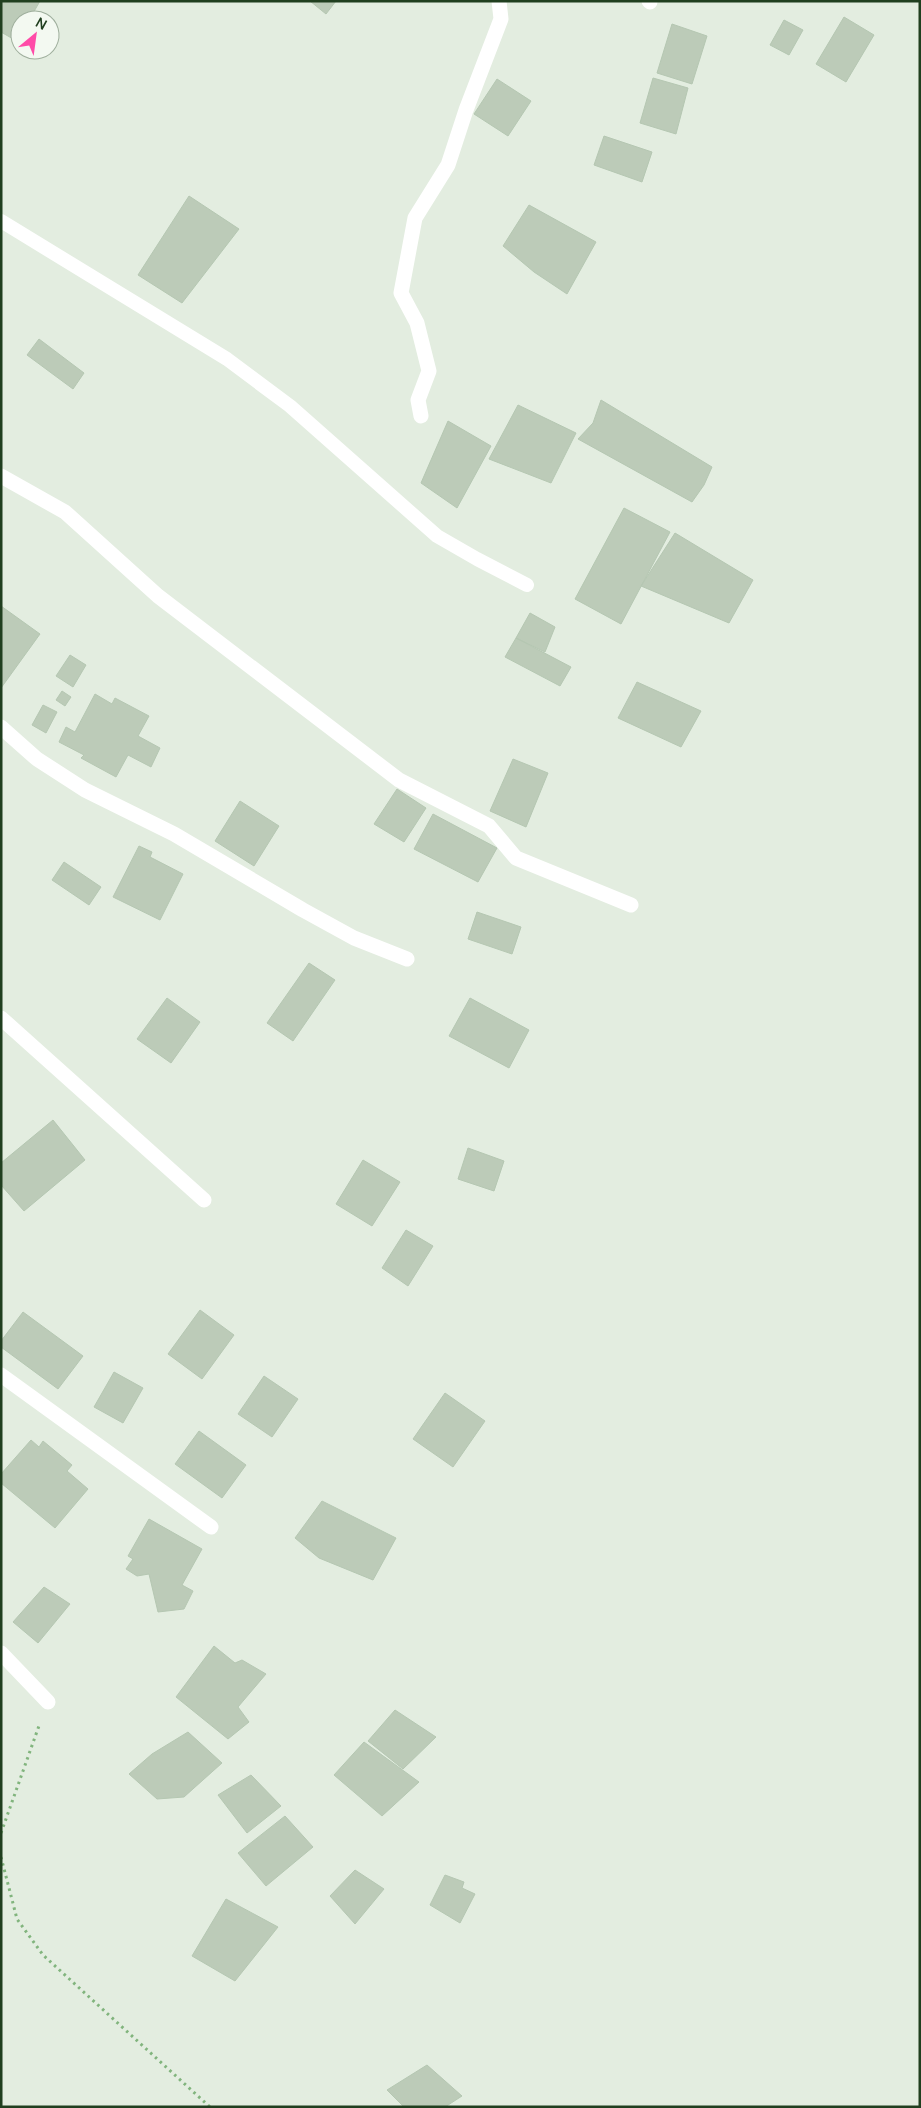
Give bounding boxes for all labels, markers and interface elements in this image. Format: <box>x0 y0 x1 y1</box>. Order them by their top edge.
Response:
north arrow <box>10 10 60 60</box>
text: N <box>33 12 51 34</box>

